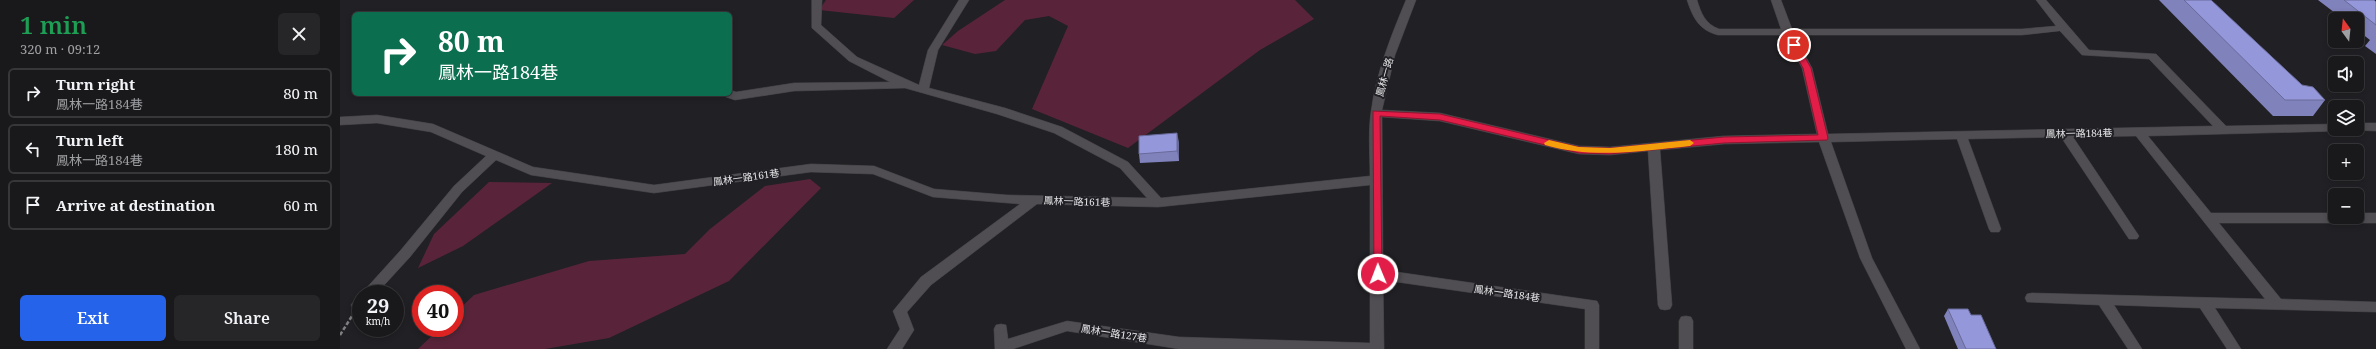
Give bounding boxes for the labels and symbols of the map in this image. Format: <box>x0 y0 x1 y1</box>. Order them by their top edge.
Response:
north arrow <box>2328 12 2364 48</box>
pin <box>1777 28 1811 62</box>
street label: 鳳林一路 <box>1372 56 1396 98</box>
street label: 鳳林一路184巷 <box>2045 125 2113 141</box>
street label: 鳳林一路161巷 <box>712 165 780 189</box>
street label: 鳳林一路161巷 <box>1043 193 1111 209</box>
position arrow <box>1357 253 1399 295</box>
street label: 鳳林一路184巷 <box>1473 281 1541 305</box>
speed limit sign: 40 <box>412 285 464 337</box>
street label: 鳳林一路127巷 <box>1080 321 1148 345</box>

